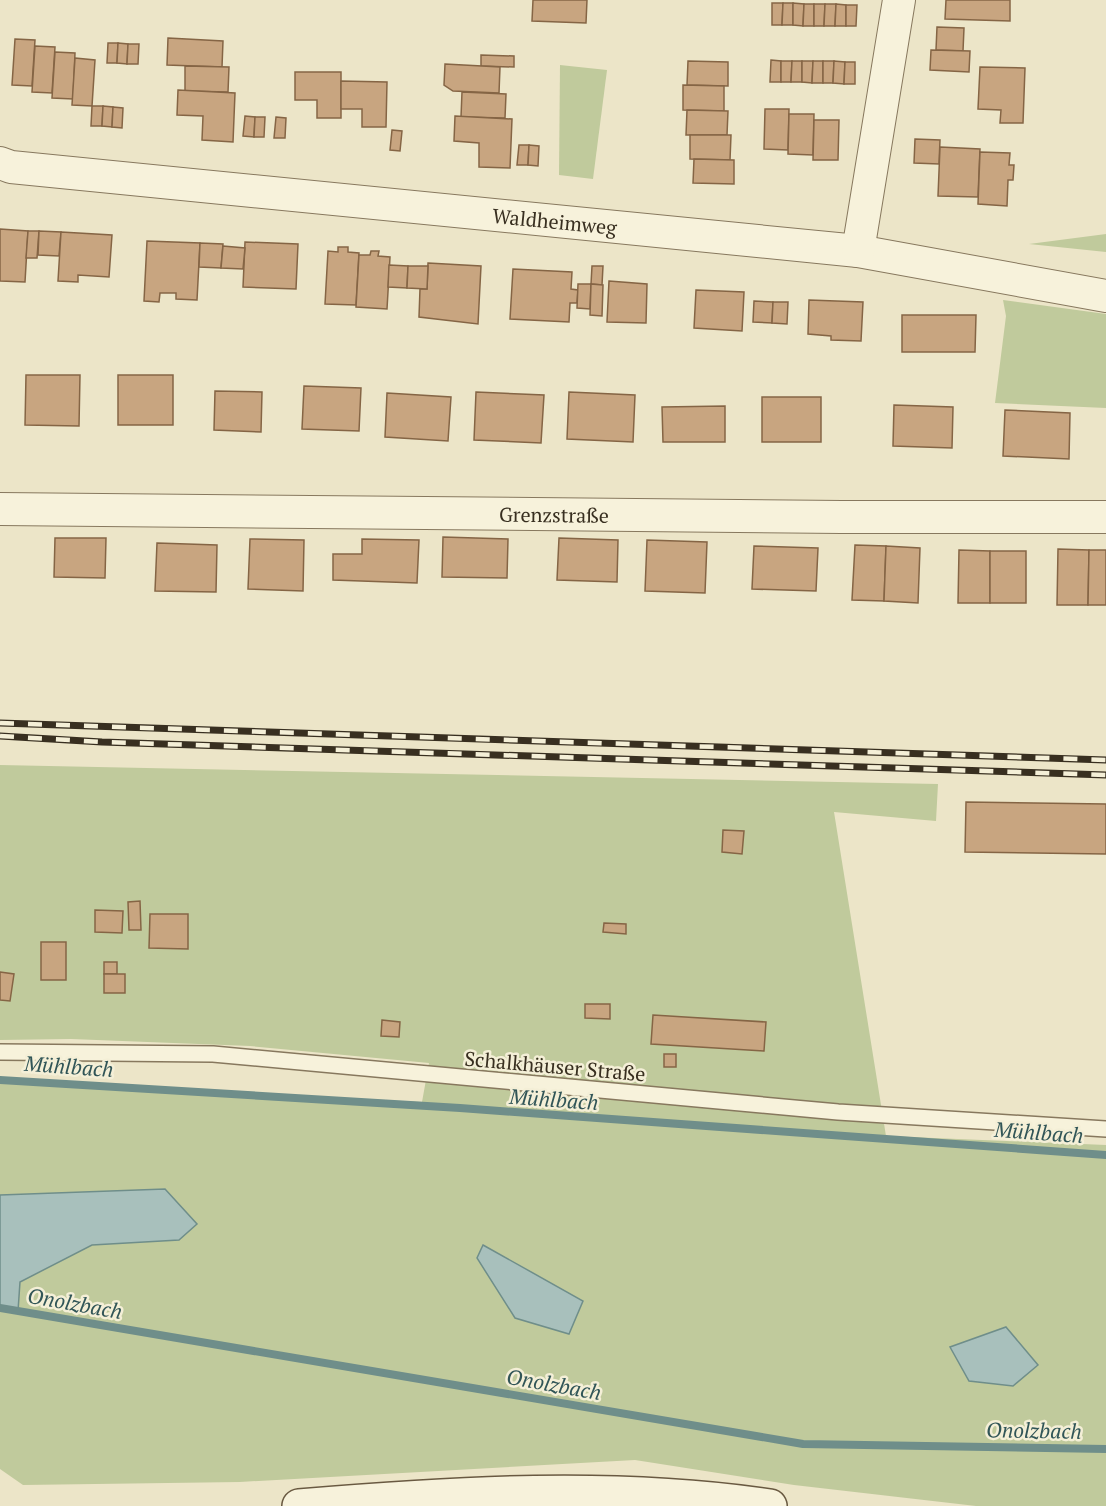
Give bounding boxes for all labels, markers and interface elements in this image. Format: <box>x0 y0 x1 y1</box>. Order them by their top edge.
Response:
street label: Waldheimweg <box>491 201 618 241</box>
street label: Grenzstraße <box>499 500 609 528</box>
street label: Schalkhäuser Straße <box>463 1045 647 1087</box>
water label: Mühlbach <box>22 1049 115 1083</box>
water label: Mühlbach <box>507 1082 600 1116</box>
water label: Mühlbach <box>992 1115 1085 1149</box>
water label: Onolzbach <box>25 1281 125 1325</box>
water label: Onolzbach <box>504 1362 604 1406</box>
water label: Onolzbach <box>986 1415 1082 1445</box>

